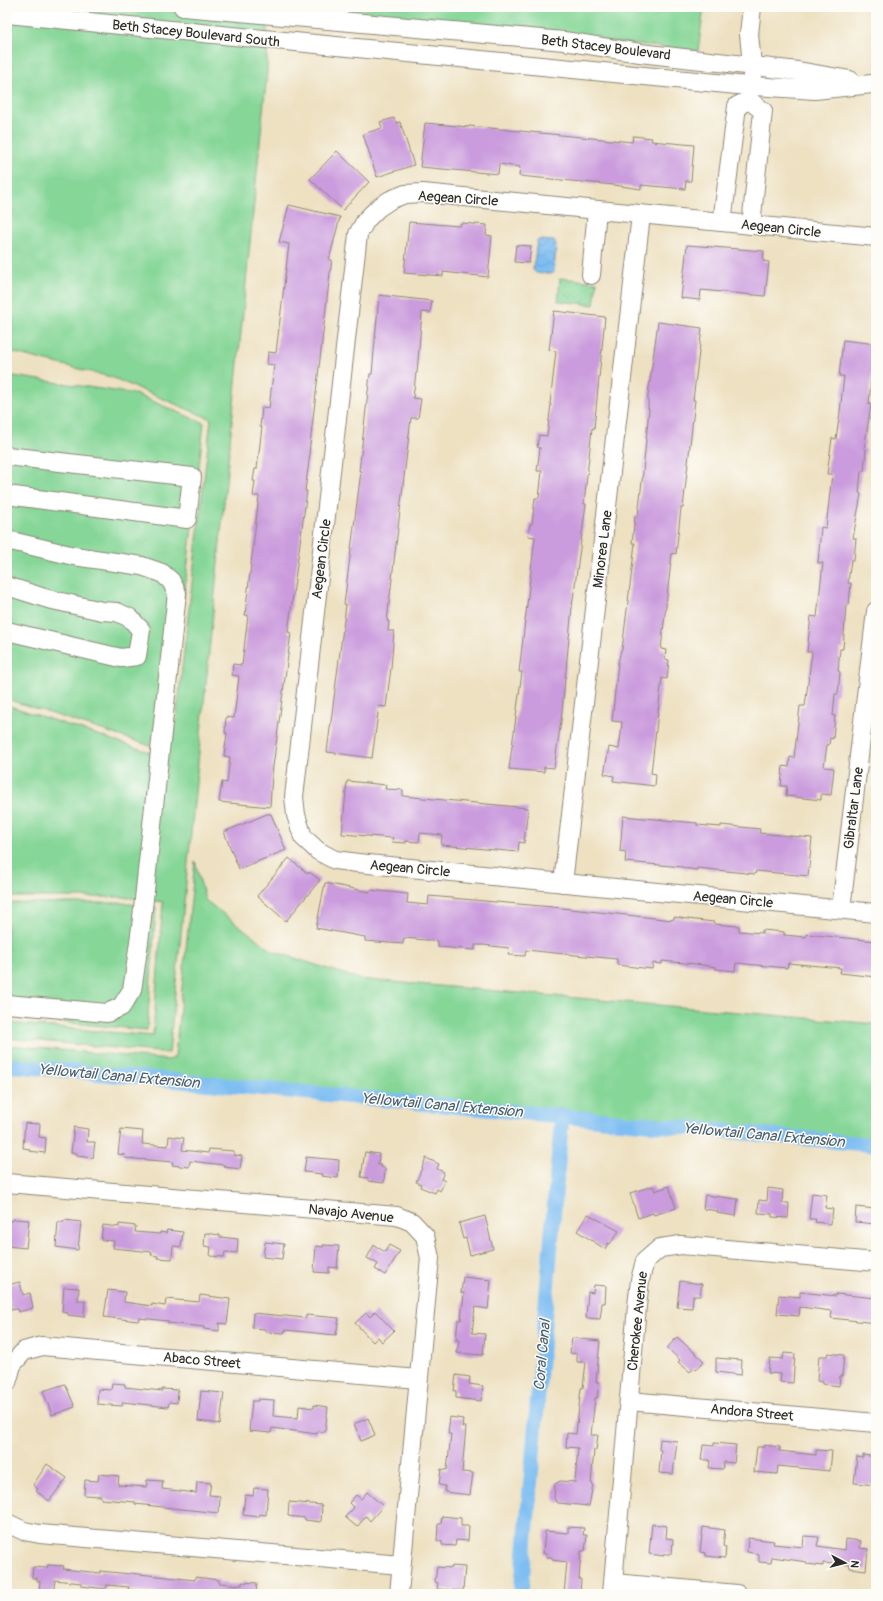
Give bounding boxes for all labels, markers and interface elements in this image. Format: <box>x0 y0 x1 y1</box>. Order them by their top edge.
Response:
street label: Beth Stacey Boulevard South <box>111 16 281 51</box>
street label: Beth Stacey Boulevard <box>540 31 672 64</box>
street label: Aegean Circle <box>417 187 499 210</box>
street label: Aegean Circle <box>740 216 822 241</box>
street label: Minorea Lane <box>589 509 616 589</box>
street label: Aegean Circle <box>308 518 335 600</box>
street label: Gibraltar Lane <box>840 766 867 850</box>
street label: Aegean Circle <box>369 857 451 880</box>
street label: Aegean Circle <box>692 888 774 911</box>
water label: Yellowtail Canal Extension <box>37 1060 202 1093</box>
water label: Yellowtail Canal Extension <box>360 1089 525 1122</box>
water label: Yellowtail Canal Extension <box>682 1119 847 1152</box>
street label: Navajo Avenue <box>307 1201 394 1226</box>
street label: Cherokee Avenue <box>624 1270 651 1372</box>
water label: Coral Canal <box>530 1317 555 1391</box>
street label: Abaco Street <box>162 1349 242 1372</box>
street label: Andora Street <box>710 1400 795 1425</box>
north arrow <box>825 1543 865 1583</box>
text: N <box>847 1560 861 1569</box>

